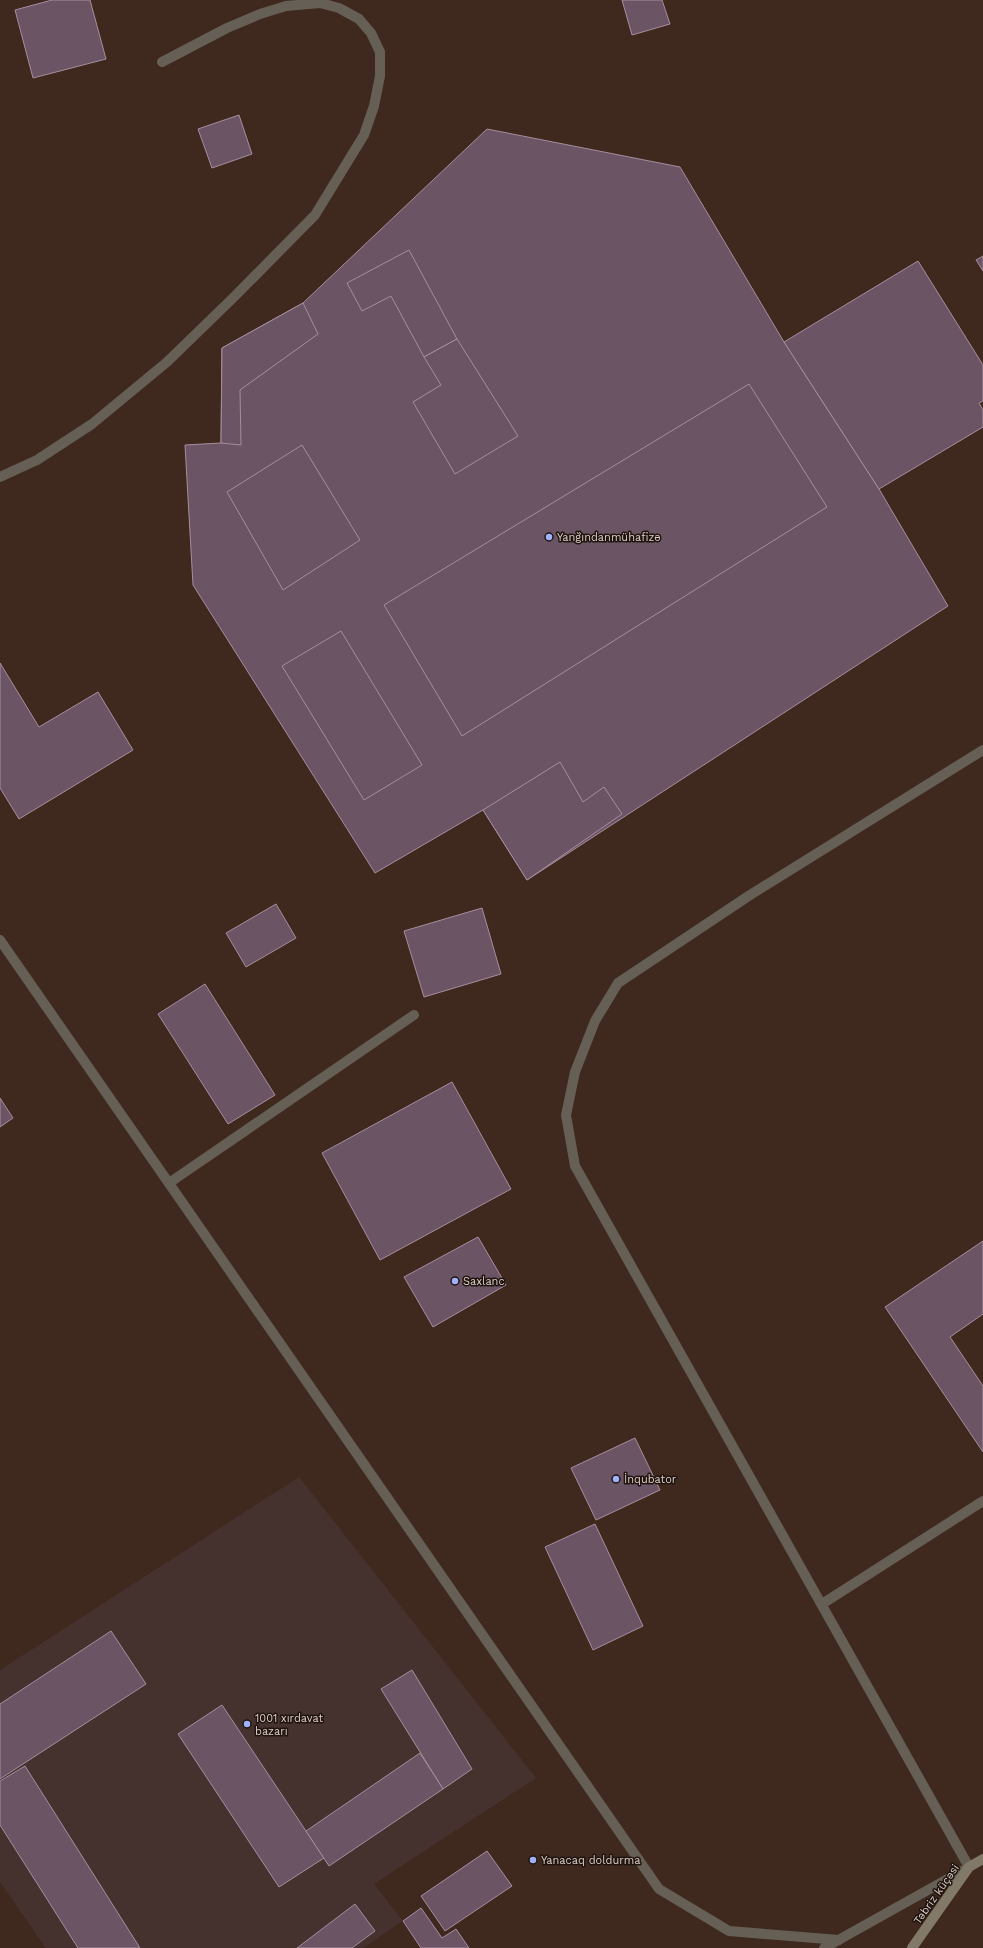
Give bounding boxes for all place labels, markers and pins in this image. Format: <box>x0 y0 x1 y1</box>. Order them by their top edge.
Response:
place label: Yanğındanmühafizə <box>557 531 661 544</box>
marker: Yanğındanmühafizə <box>544 532 554 542</box>
place label: Saxlanc <box>463 1275 505 1288</box>
marker: Saxlanc <box>450 1276 460 1286</box>
place label: İnqubator <box>624 1472 677 1486</box>
marker: İnqubator <box>611 1474 621 1484</box>
place label: 1001 xırdavat bazarı <box>255 1712 323 1738</box>
marker: 1001 xırdavat bazarı <box>242 1719 252 1729</box>
place label: Yanacaq doldurma <box>541 1854 640 1867</box>
marker: Yanacaq doldurma <box>528 1855 538 1865</box>

